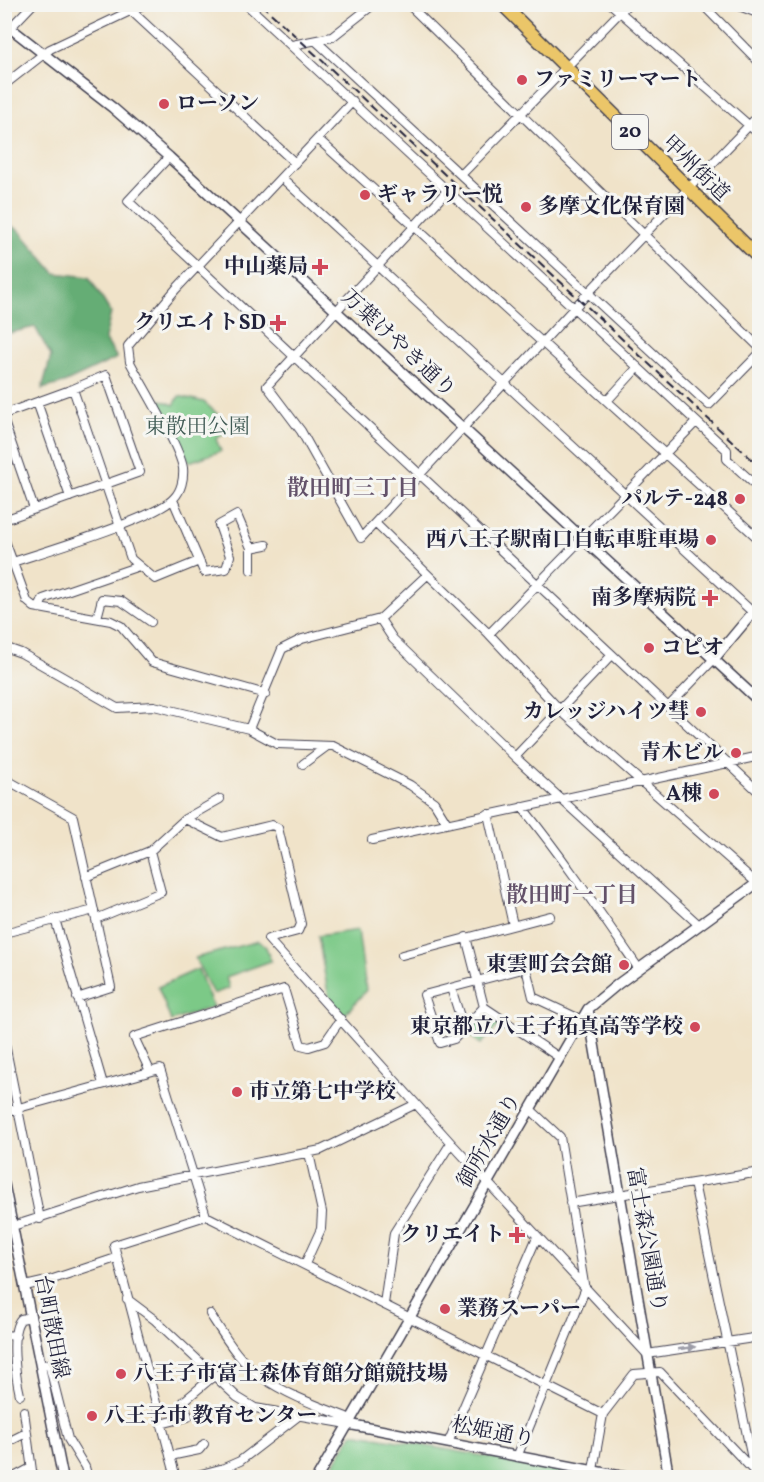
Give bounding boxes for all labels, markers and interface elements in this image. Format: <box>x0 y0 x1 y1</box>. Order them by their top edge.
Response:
place label: ファミリーマート <box>534 66 702 95</box>
marker: ファミリーマート <box>515 73 529 87</box>
place label: ローソン <box>176 90 259 119</box>
marker: ローソン <box>157 97 171 111</box>
road number: 20 <box>612 115 648 149</box>
street label: 甲州街道 <box>655 129 735 209</box>
place label: ギャラリー悦 <box>377 181 503 210</box>
marker: ギャラリー悦 <box>358 188 372 202</box>
place label: 多摩文化保育園 <box>538 193 685 222</box>
marker: 多摩文化保育園 <box>519 200 533 214</box>
place label: 中山薬局 <box>224 253 308 282</box>
marker: 中山薬局 <box>313 260 327 274</box>
street label: 万葉けやき通り <box>334 283 462 405</box>
place label: クリエイトSD <box>134 309 266 338</box>
marker: クリエイトSD <box>271 316 285 330</box>
park label: 東散田公園 <box>145 413 250 442</box>
district label: 散田町三丁目 <box>287 474 419 505</box>
place label: パルテ-248 <box>622 485 728 514</box>
marker: パルテ-248 <box>733 492 747 506</box>
place label: 西八王子駅南口自転車駐車場 <box>426 526 699 555</box>
marker: 西八王子駅南口自転車駐車場 <box>704 533 718 547</box>
place label: 南多摩病院 <box>591 584 696 613</box>
marker: 南多摩病院 <box>701 589 719 607</box>
place label: コピオ <box>661 634 724 663</box>
marker: コピオ <box>642 641 656 655</box>
place label: カレッジハイツ彗 <box>523 698 689 727</box>
marker: カレッジハイツ彗 <box>694 705 708 719</box>
place label: 青木ビル <box>640 739 724 768</box>
marker: 青木ビル <box>729 746 743 760</box>
place label: A棟 <box>666 780 702 809</box>
marker: A棟 <box>707 787 721 801</box>
district label: 散田町一丁目 <box>506 881 638 912</box>
place label: 東雲町会会館 <box>486 951 612 980</box>
marker: 東雲町会会館 <box>617 958 631 972</box>
place label: 東京都立八王子拓真高等学校 <box>410 1013 683 1042</box>
marker: 東京都立八王子拓真高等学校 <box>688 1020 702 1034</box>
place label: 市立第七中学校 <box>249 1078 396 1107</box>
marker: 市立第七中学校 <box>230 1085 244 1099</box>
street label: 御所水通り <box>451 1088 529 1194</box>
street label: 富士森公園通り <box>619 1165 673 1315</box>
place label: クリエイト <box>400 1221 505 1250</box>
marker: クリエイト <box>510 1228 524 1242</box>
street label: 台町散田線 <box>27 1273 75 1381</box>
place label: 業務スーパー <box>457 1295 581 1324</box>
marker: 業務スーパー <box>438 1302 452 1316</box>
one-way arrow <box>677 1343 696 1352</box>
place label: 八王子市富士森体育館分館競技場 <box>133 1360 448 1389</box>
marker: 八王子市富士森体育館分館競技場 <box>114 1367 128 1381</box>
place label: 八王子市 教育センター <box>104 1402 317 1431</box>
marker: 八王子市 教育センター <box>85 1409 99 1423</box>
street label: 松姫通り <box>449 1411 537 1455</box>

